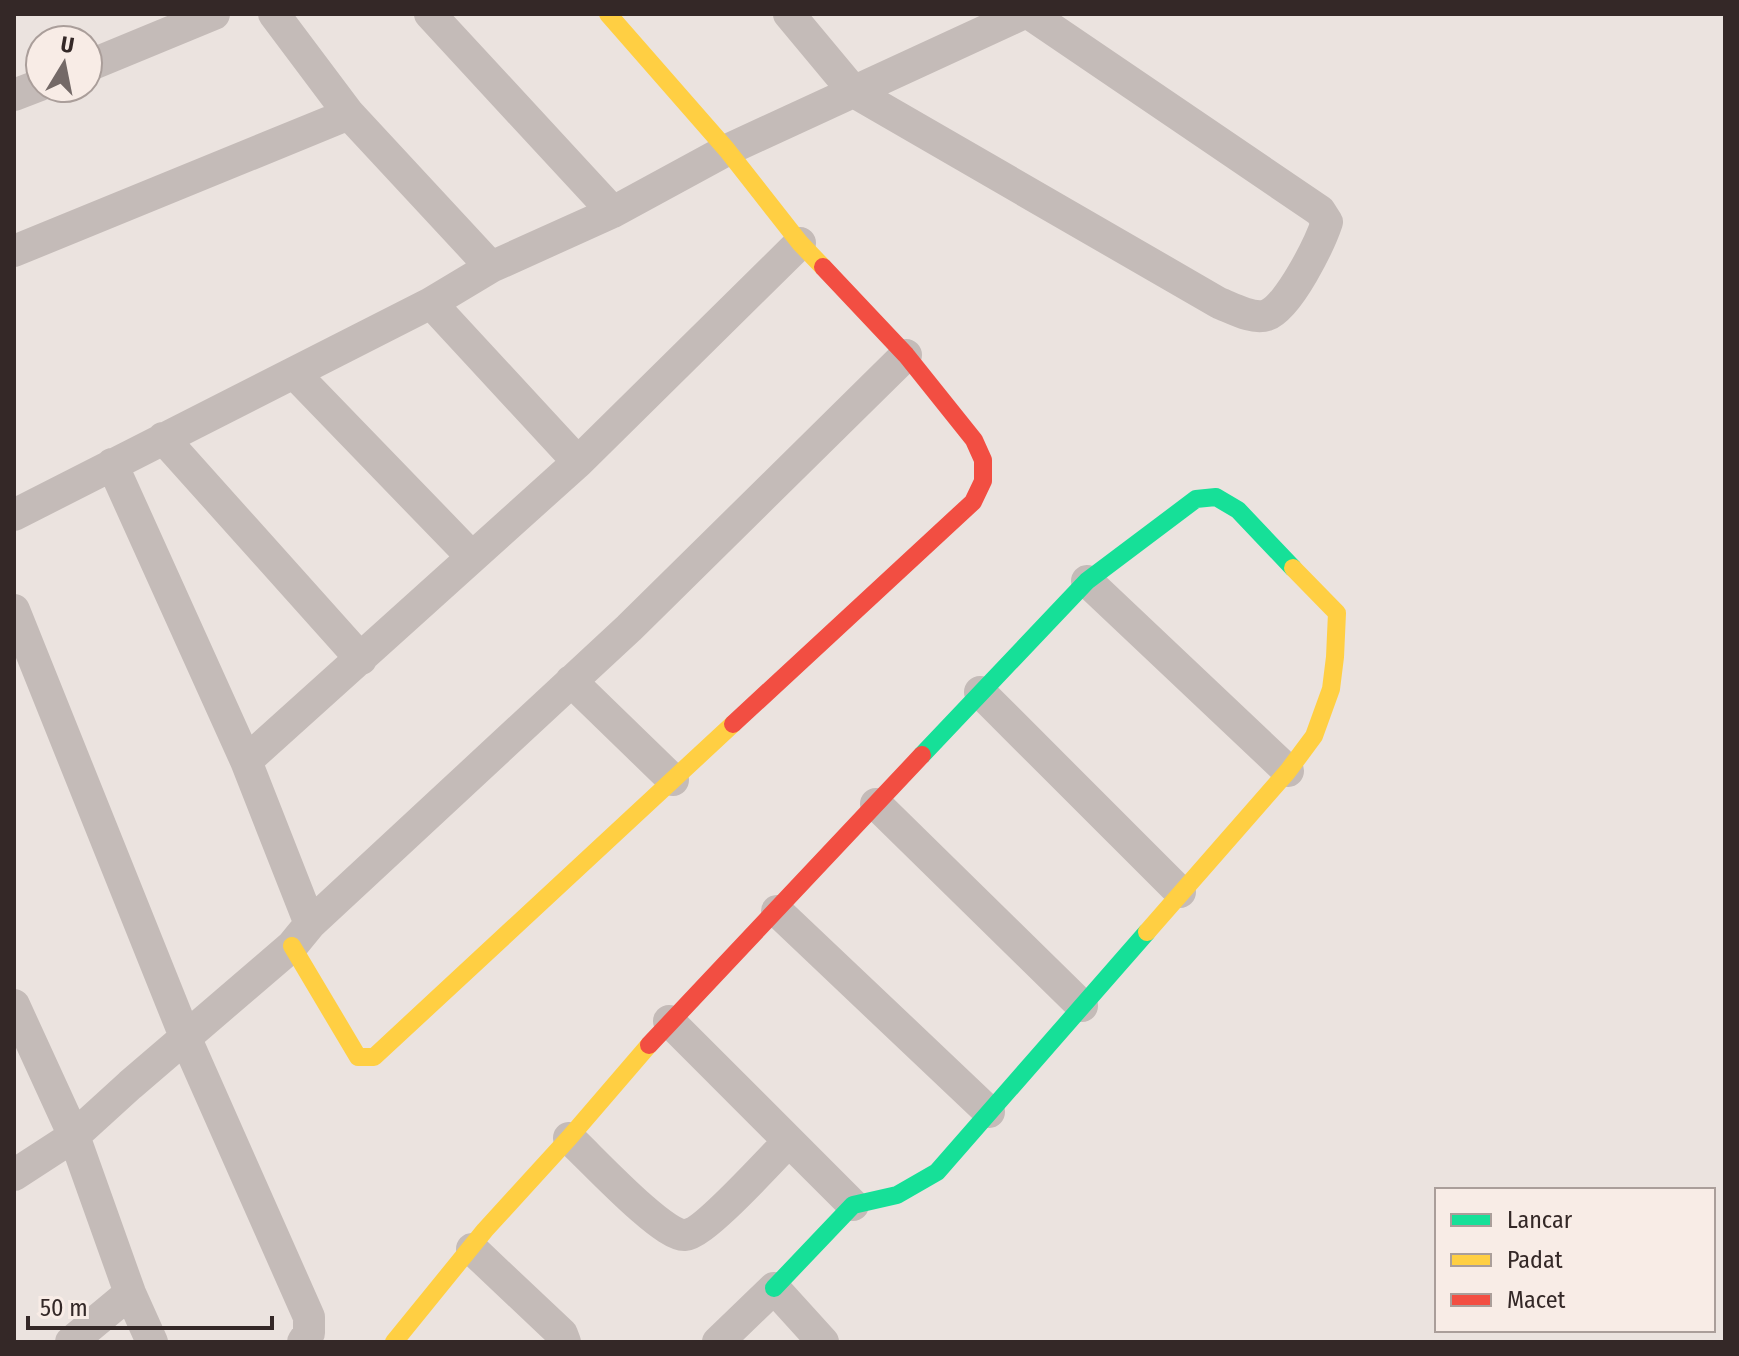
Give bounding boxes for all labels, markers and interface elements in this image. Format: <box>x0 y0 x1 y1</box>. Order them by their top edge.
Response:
north arrow <box>24 24 104 104</box>
text: U <box>59 30 76 59</box>
legend <box>1435 1188 1715 1332</box>
text: Lancar <box>1507 1206 1573 1234</box>
text: Padat <box>1507 1246 1563 1274</box>
scale bar <box>28 1280 272 1330</box>
text: Macet <box>1507 1286 1565 1314</box>
text: 50 m <box>40 1294 88 1322</box>

